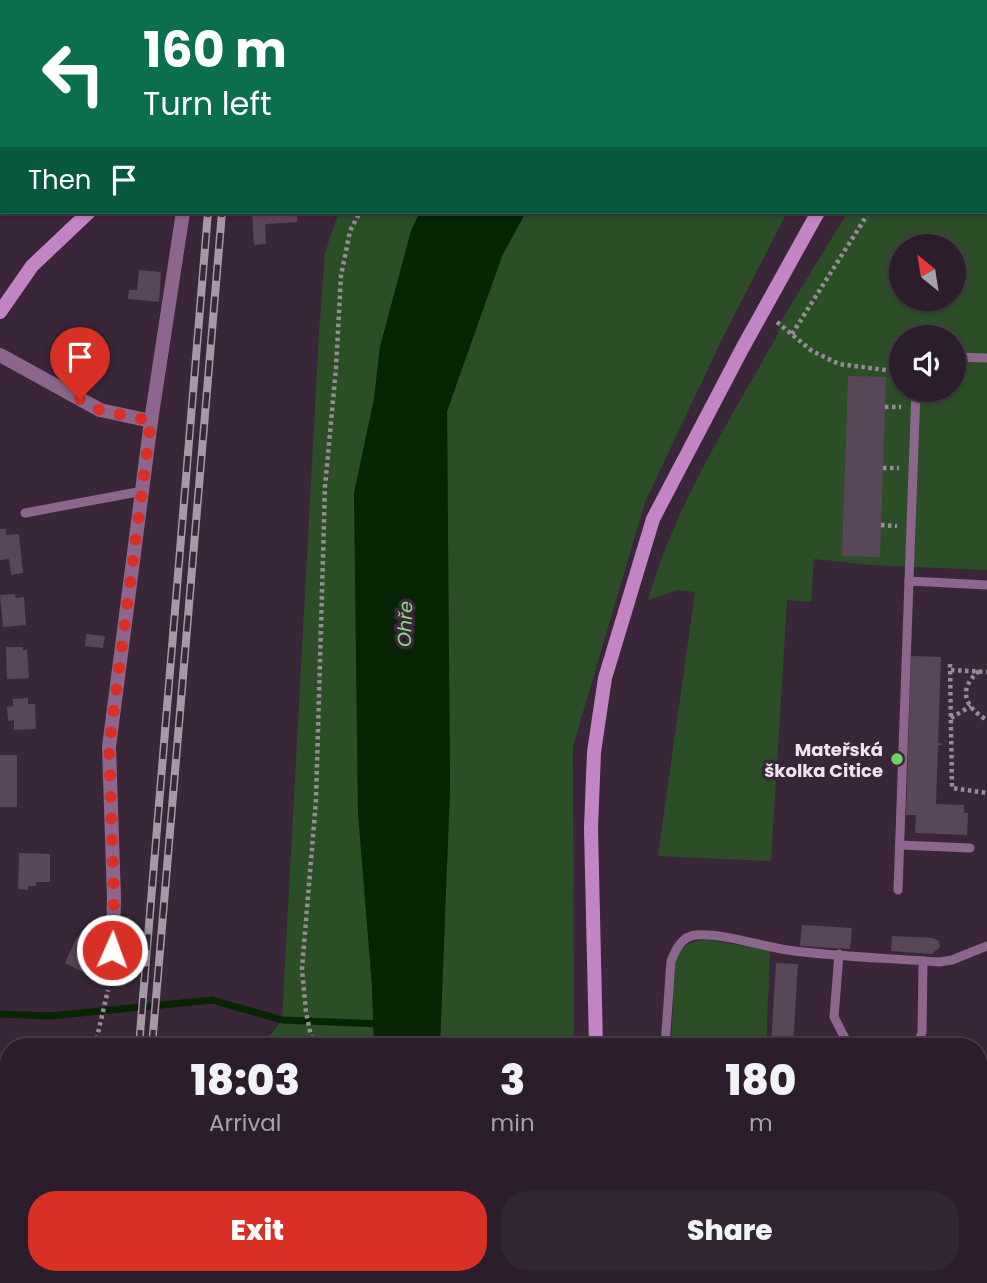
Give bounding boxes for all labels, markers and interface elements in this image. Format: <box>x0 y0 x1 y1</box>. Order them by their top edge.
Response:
text: 160 m <box>143 16 287 84</box>
icon: left <box>28 28 119 119</box>
text: Turn left <box>143 81 272 126</box>
icon: arrive <box>105 161 143 199</box>
text: Then <box>28 162 91 198</box>
north arrow <box>889 234 966 312</box>
map controls <box>889 234 966 402</box>
button: sound <box>889 325 966 402</box>
pin <box>50 327 110 399</box>
icon: arrive <box>61 338 99 376</box>
water label: Ohře <box>391 600 419 647</box>
place label: Mateřská školka Citice <box>764 737 883 783</box>
marker: Mateřská školka Citice <box>889 751 905 767</box>
position arrow <box>75 913 149 987</box>
text: 18:03 <box>191 1051 300 1110</box>
text: 3 <box>500 1051 525 1110</box>
text: 180 <box>725 1051 796 1110</box>
text: Arrival <box>209 1107 282 1139</box>
text: min <box>491 1107 535 1139</box>
text: m <box>749 1107 773 1139</box>
button: Exit <box>28 1191 487 1271</box>
button: Share <box>501 1191 959 1271</box>

